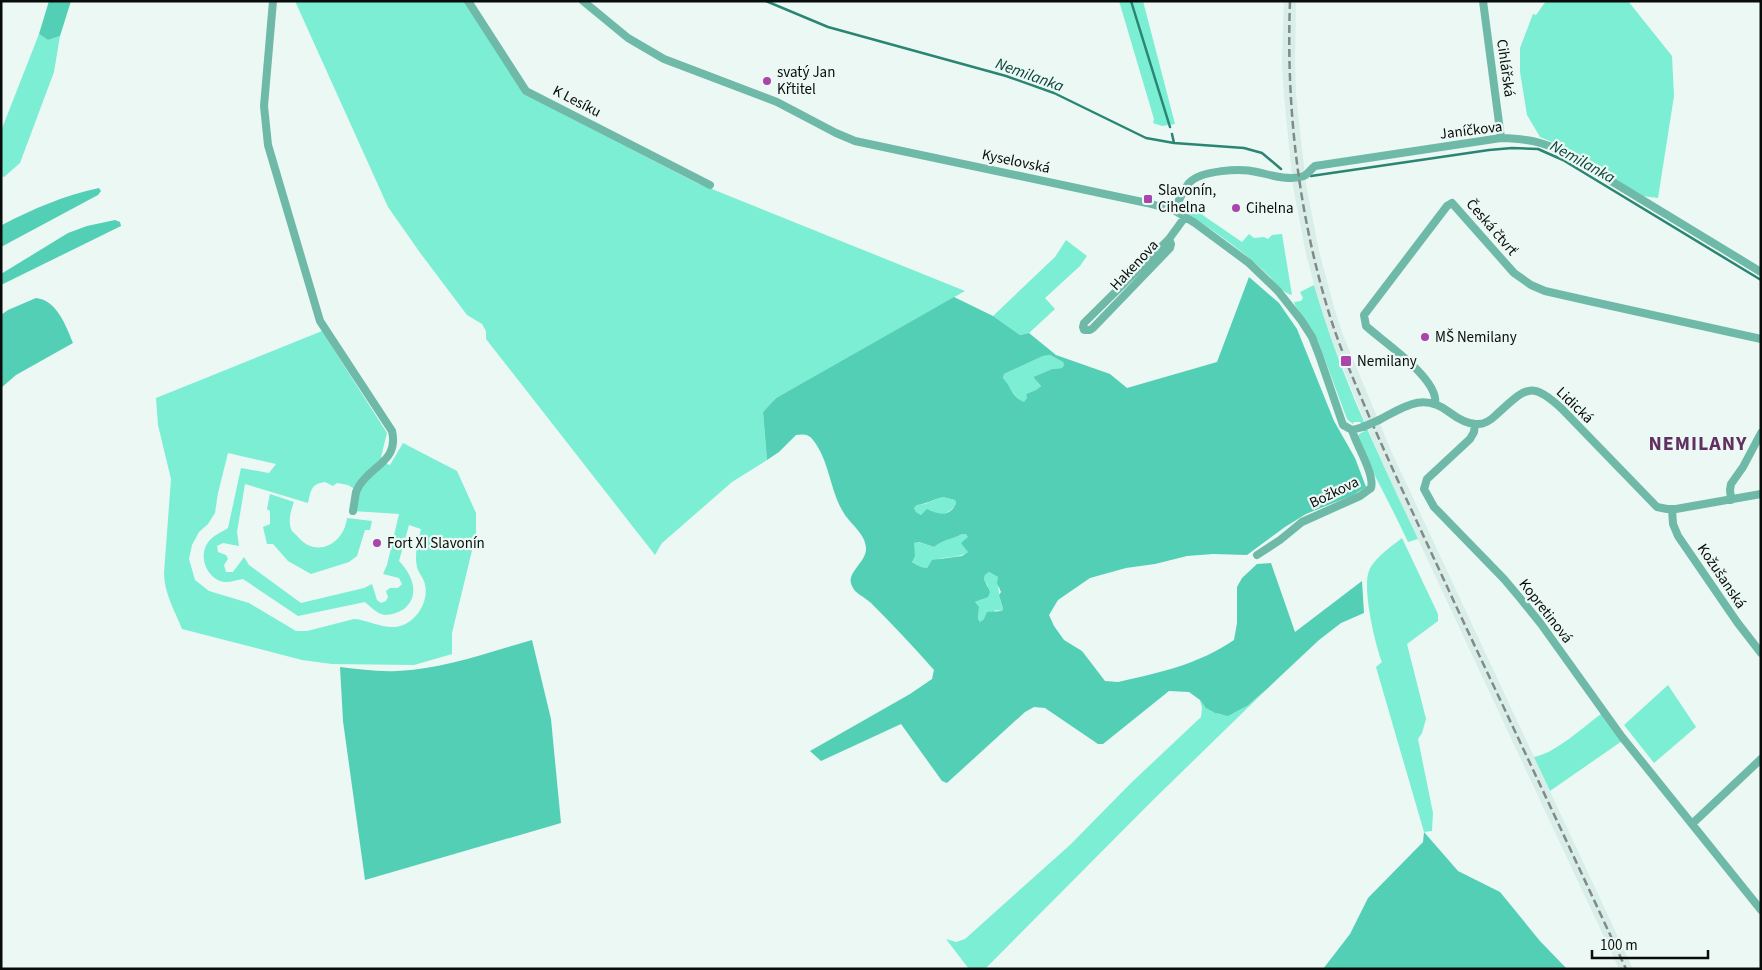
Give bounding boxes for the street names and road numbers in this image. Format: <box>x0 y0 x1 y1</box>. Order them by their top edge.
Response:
street label: Cihlářská <box>1491 38 1520 98</box>
street label: K Lesíku <box>549 80 605 123</box>
street label: Janíčkova <box>1439 116 1504 145</box>
street label: Kyselovská <box>980 144 1052 179</box>
street label: Česká čtvrť <box>1461 194 1522 260</box>
street label: Hakenova <box>1105 235 1163 295</box>
street label: Lidická <box>1551 382 1598 428</box>
street label: Božkova <box>1306 471 1363 513</box>
street label: Kožušanská <box>1692 540 1751 613</box>
street label: Kopretinová <box>1514 575 1577 648</box>

